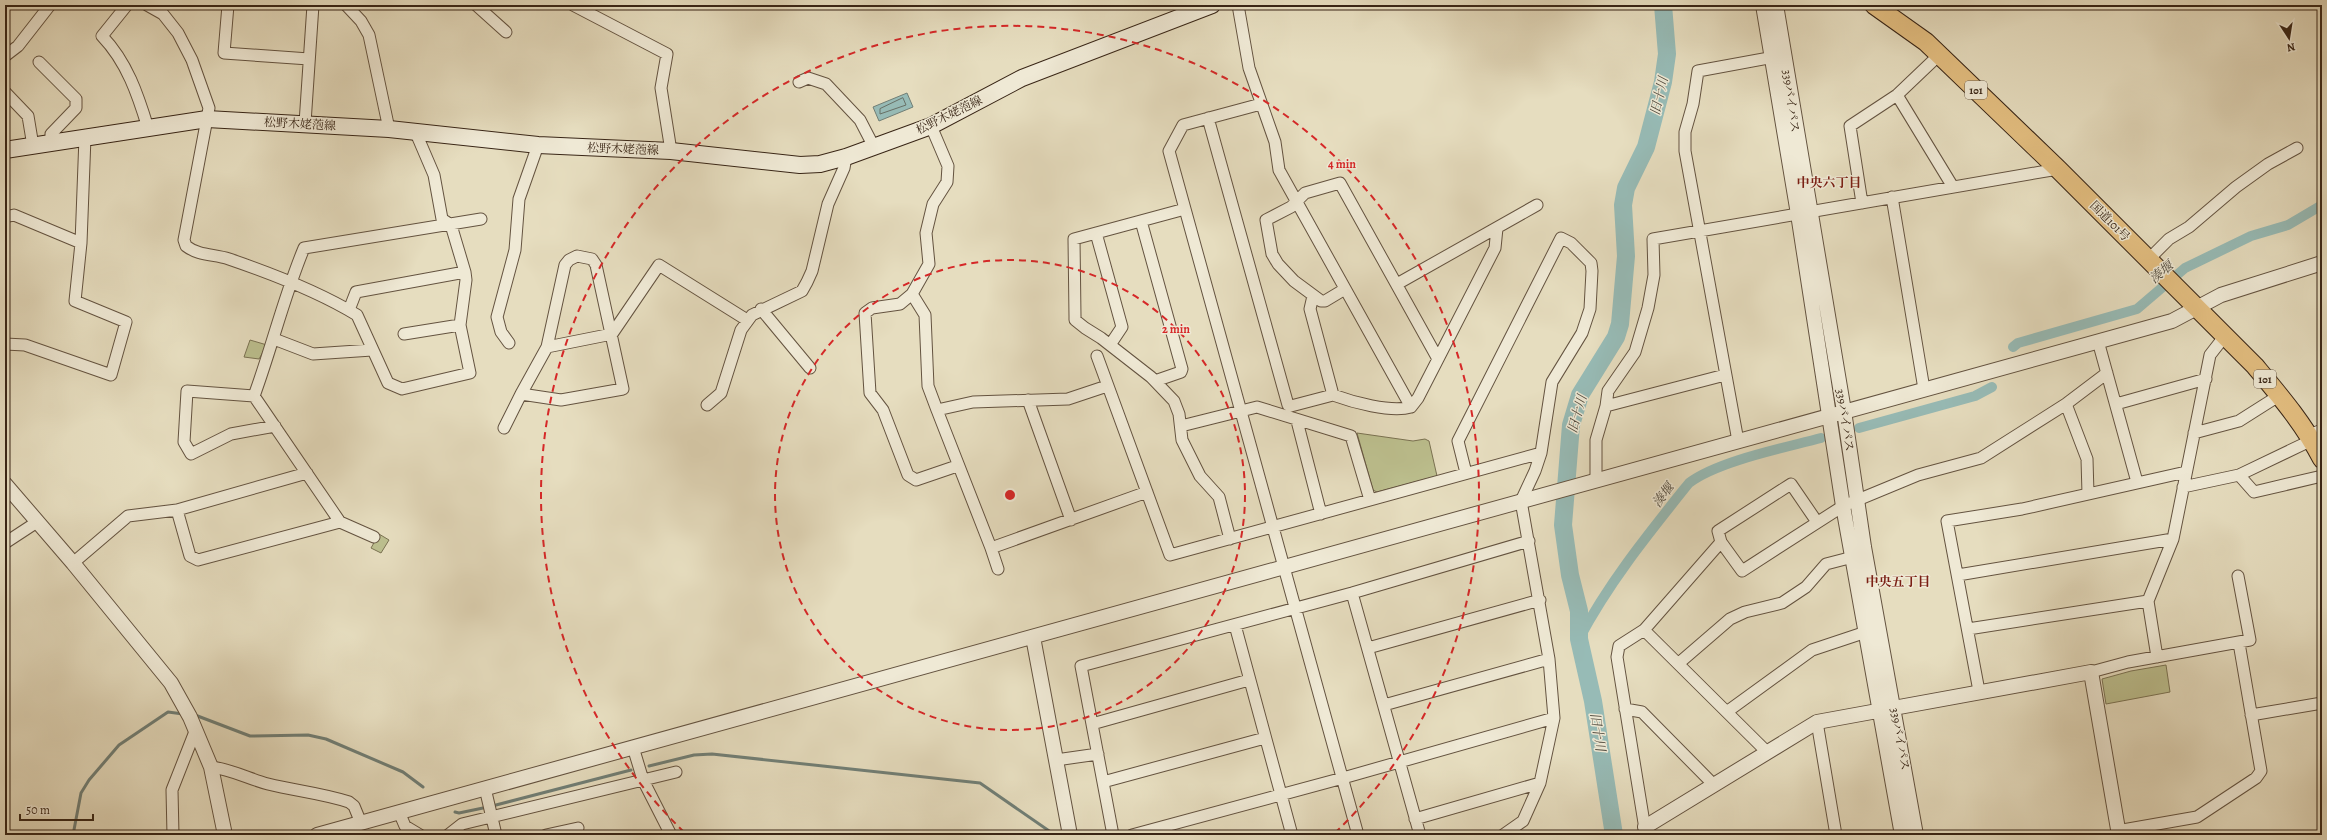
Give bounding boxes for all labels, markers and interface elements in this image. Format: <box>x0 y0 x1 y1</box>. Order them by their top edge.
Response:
north arrow <box>2269 18 2309 58</box>
text: N <box>2285 39 2296 55</box>
street label: 339バイパス <box>1779 69 1803 133</box>
water label: 旧十川 <box>1646 73 1672 117</box>
road number: 101 <box>1965 81 1987 99</box>
street label: 松野木姥萢線 <box>913 92 985 138</box>
street label: 松野木姥萢線 <box>264 114 336 134</box>
street label: 松野木姥萢線 <box>587 140 659 158</box>
text: 4 min <box>1328 156 1356 172</box>
district label: 中央六丁目 <box>1796 174 1862 191</box>
street label: 国道101号 <box>2086 197 2134 245</box>
water label: 湊堰 <box>2146 256 2178 287</box>
text: 2 min <box>1162 321 1190 337</box>
road number: 101 <box>2254 370 2276 388</box>
street label: 339バイパス <box>1832 388 1858 452</box>
water label: 旧十川 <box>1563 391 1591 435</box>
water label: 湊堰 <box>1648 478 1679 511</box>
centre of rings <box>1003 488 1017 502</box>
district label: 中央五丁目 <box>1865 573 1931 590</box>
street label: 339バイパス <box>1887 706 1913 772</box>
water label: 旧十川 <box>1587 711 1610 755</box>
scale bar <box>20 796 93 822</box>
text: 50 m <box>26 802 50 818</box>

